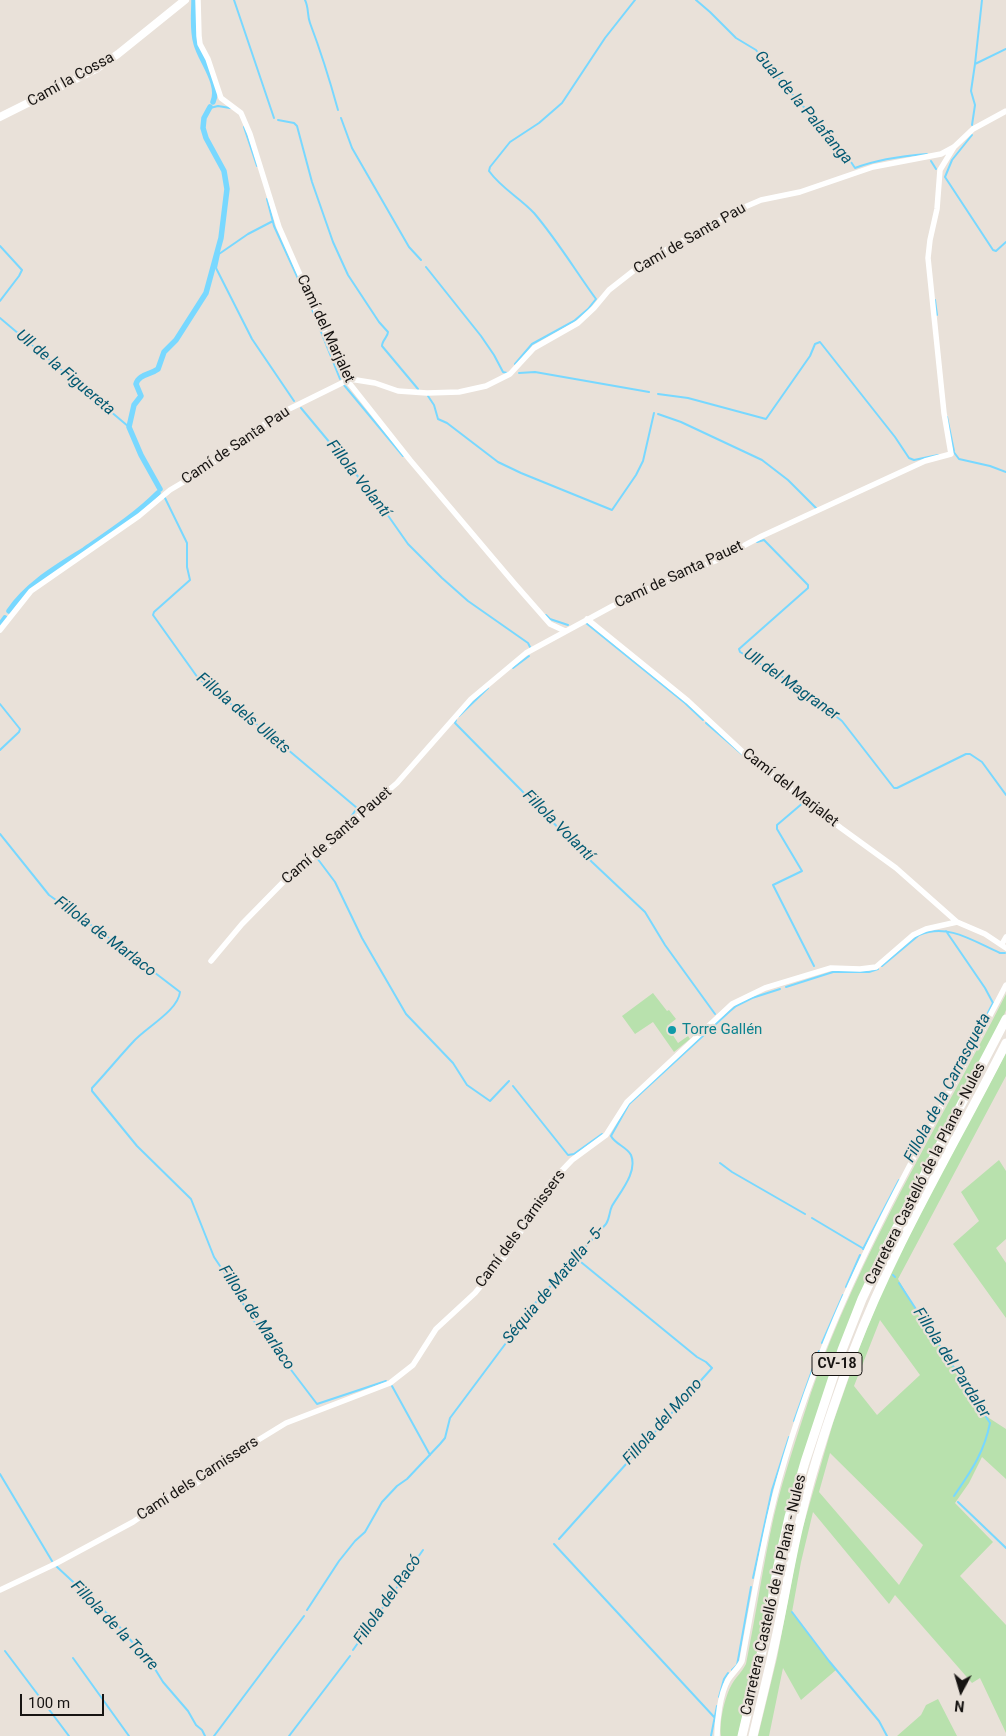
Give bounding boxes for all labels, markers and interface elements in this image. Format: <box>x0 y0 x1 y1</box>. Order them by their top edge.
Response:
water label: Gual de la Palafanga <box>750 47 856 169</box>
street label: Camí la Cossa <box>25 49 117 111</box>
street label: Camí de Santa Pau <box>631 200 749 278</box>
street label: Camí del Marjalet <box>292 272 358 386</box>
water label: Ull de la Figuereta <box>12 326 118 420</box>
street label: Camí de Santa Pau <box>178 403 294 489</box>
water label: Fillola Volantí <box>322 436 394 522</box>
street label: Camí de Santa Pauet <box>612 537 746 613</box>
water label: Ull del Magraner <box>739 645 843 725</box>
water label: Fillola dels Ullets <box>192 669 294 759</box>
street label: Camí del Marjalet <box>738 745 842 831</box>
street label: Camí de Santa Pauet <box>278 783 396 889</box>
water label: Fillola Volantí <box>518 786 598 866</box>
water label: Fillola de Marlaco <box>50 893 160 981</box>
water label: Fillola de la Carrasqueta <box>900 1010 996 1166</box>
place label: Torre Gallén <box>682 1021 762 1039</box>
marker: Torre Gallén <box>666 1024 678 1036</box>
street label: Carretera Castelló de la Plana - Nules <box>862 1060 990 1288</box>
street label: Camí dels Carnissers <box>472 1167 570 1291</box>
water label: Séquia de Matella - 5- <box>499 1222 609 1348</box>
water label: Fillola de Marlaco <box>214 1262 298 1374</box>
water label: Fillola del Pardaler <box>908 1304 994 1422</box>
road number: CV-18 <box>812 1352 862 1376</box>
water label: Fillola del Mono <box>619 1375 707 1469</box>
street label: Camí dels Carnissers <box>134 1433 262 1525</box>
street label: Carretera Castelló de la Plana - Nules <box>737 1473 811 1717</box>
water label: Fillola del Racó <box>350 1552 426 1648</box>
water label: Fillola de la Torre <box>66 1577 162 1675</box>
north arrow <box>936 1666 986 1716</box>
scale bar <box>22 1684 106 1716</box>
text: 100 m <box>28 1694 70 1712</box>
text: N <box>954 1697 965 1714</box>

